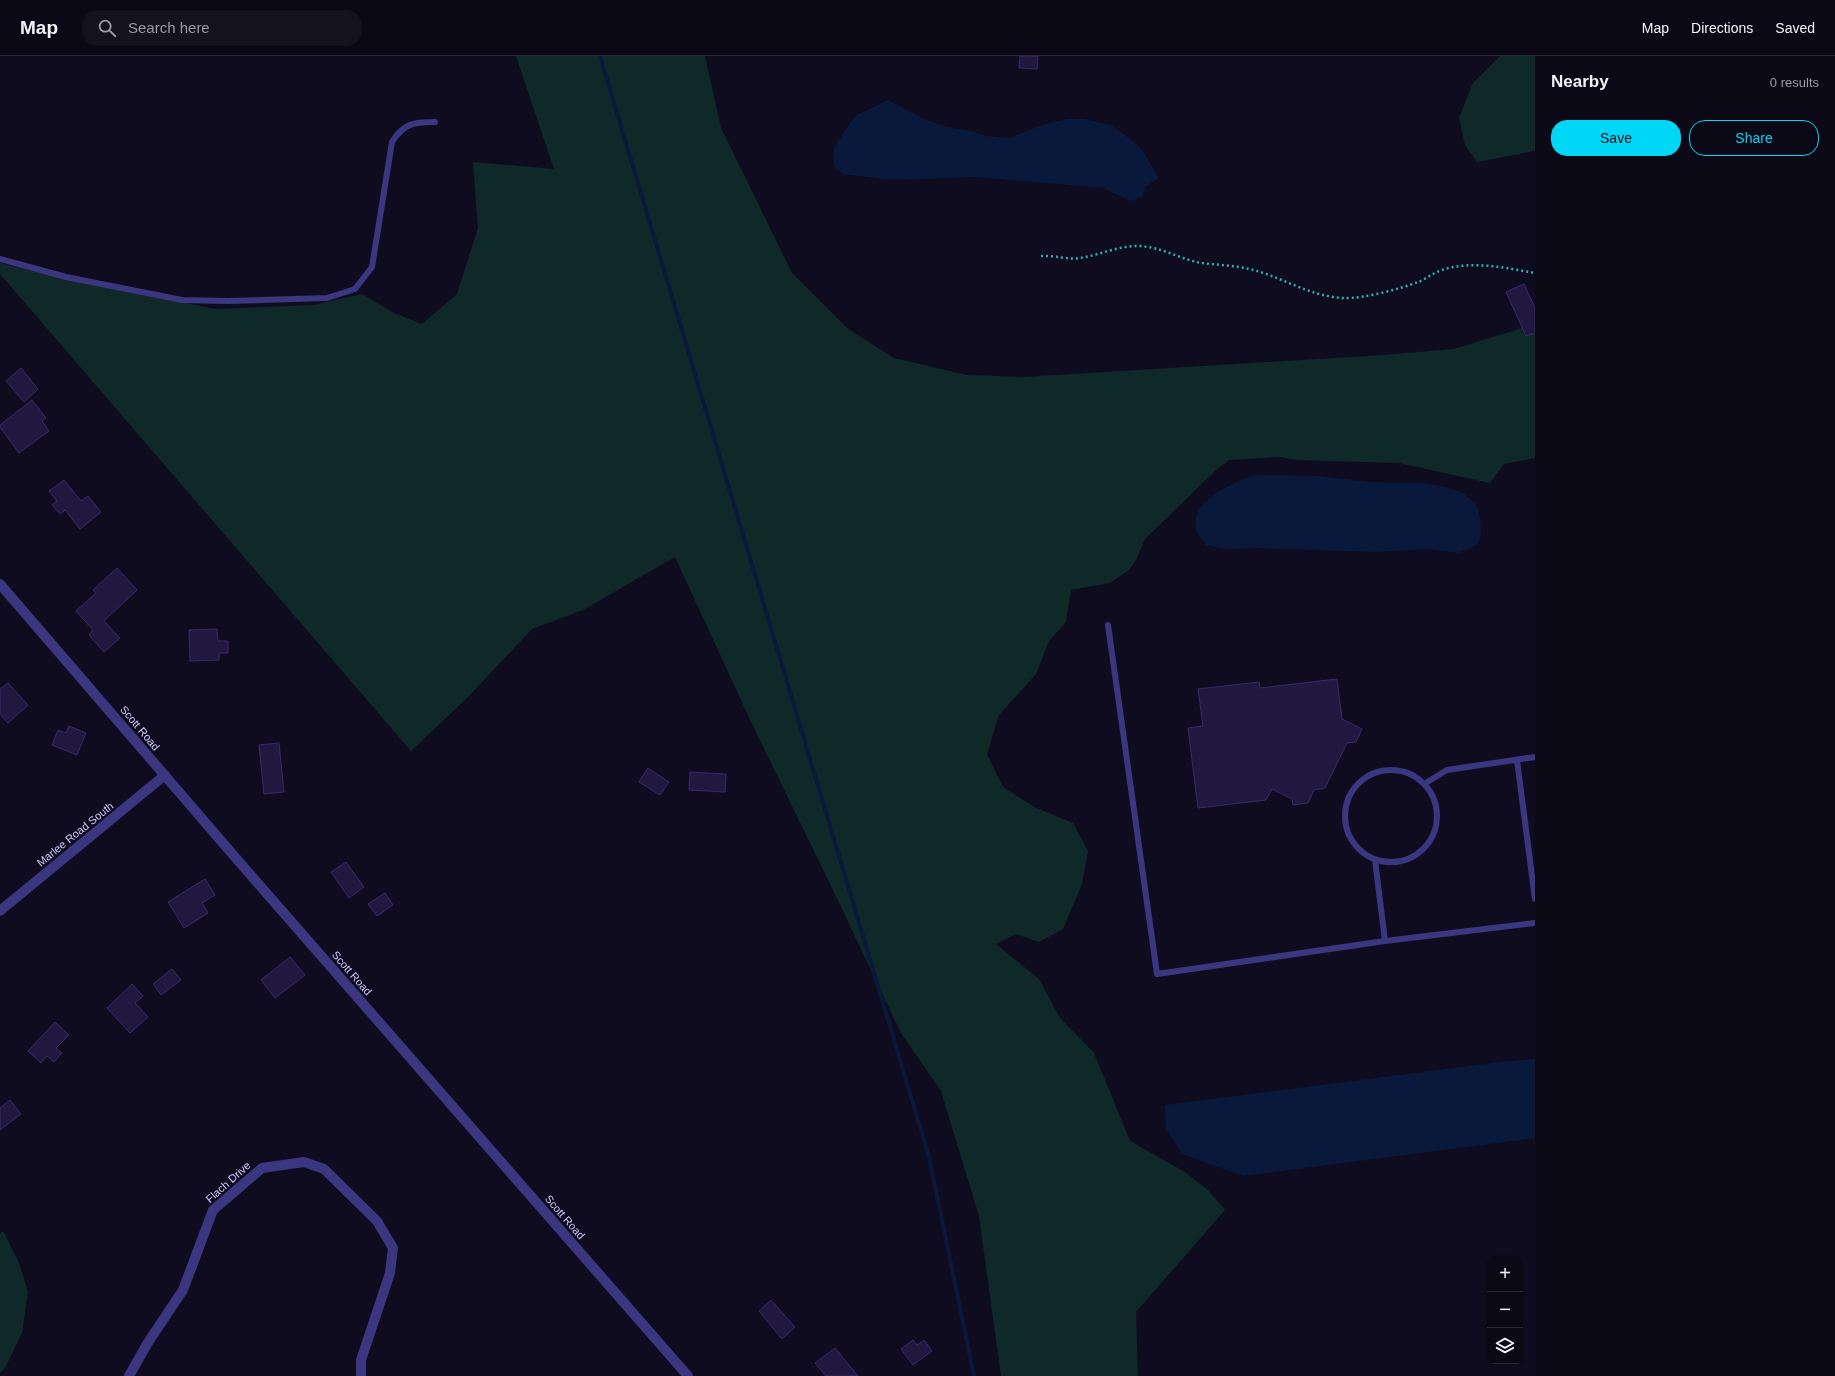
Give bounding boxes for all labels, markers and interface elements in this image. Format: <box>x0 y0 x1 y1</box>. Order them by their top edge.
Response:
search box <box>82 10 362 46</box>
text: Map <box>20 17 58 38</box>
icon: search <box>96 17 118 39</box>
text: Search here <box>128 19 210 36</box>
text: Map <box>1642 20 1669 36</box>
text: Directions <box>1691 20 1753 36</box>
text: Saved <box>1775 20 1815 36</box>
text: Nearby <box>1551 72 1609 91</box>
text: 0 results <box>1770 75 1819 90</box>
button: Save <box>1551 120 1681 156</box>
button: Share <box>1689 120 1819 156</box>
street label: Scott Road <box>118 703 162 753</box>
street label: Marlee Road South <box>34 800 116 868</box>
street label: Scott Road <box>330 949 374 997</box>
street label: Flach Drive <box>203 1159 253 1205</box>
street label: Scott Road <box>543 1193 587 1241</box>
map controls <box>1487 1256 1523 1364</box>
button: + <box>1487 1256 1523 1292</box>
button: − <box>1487 1292 1523 1328</box>
button: layers <box>1487 1328 1523 1364</box>

